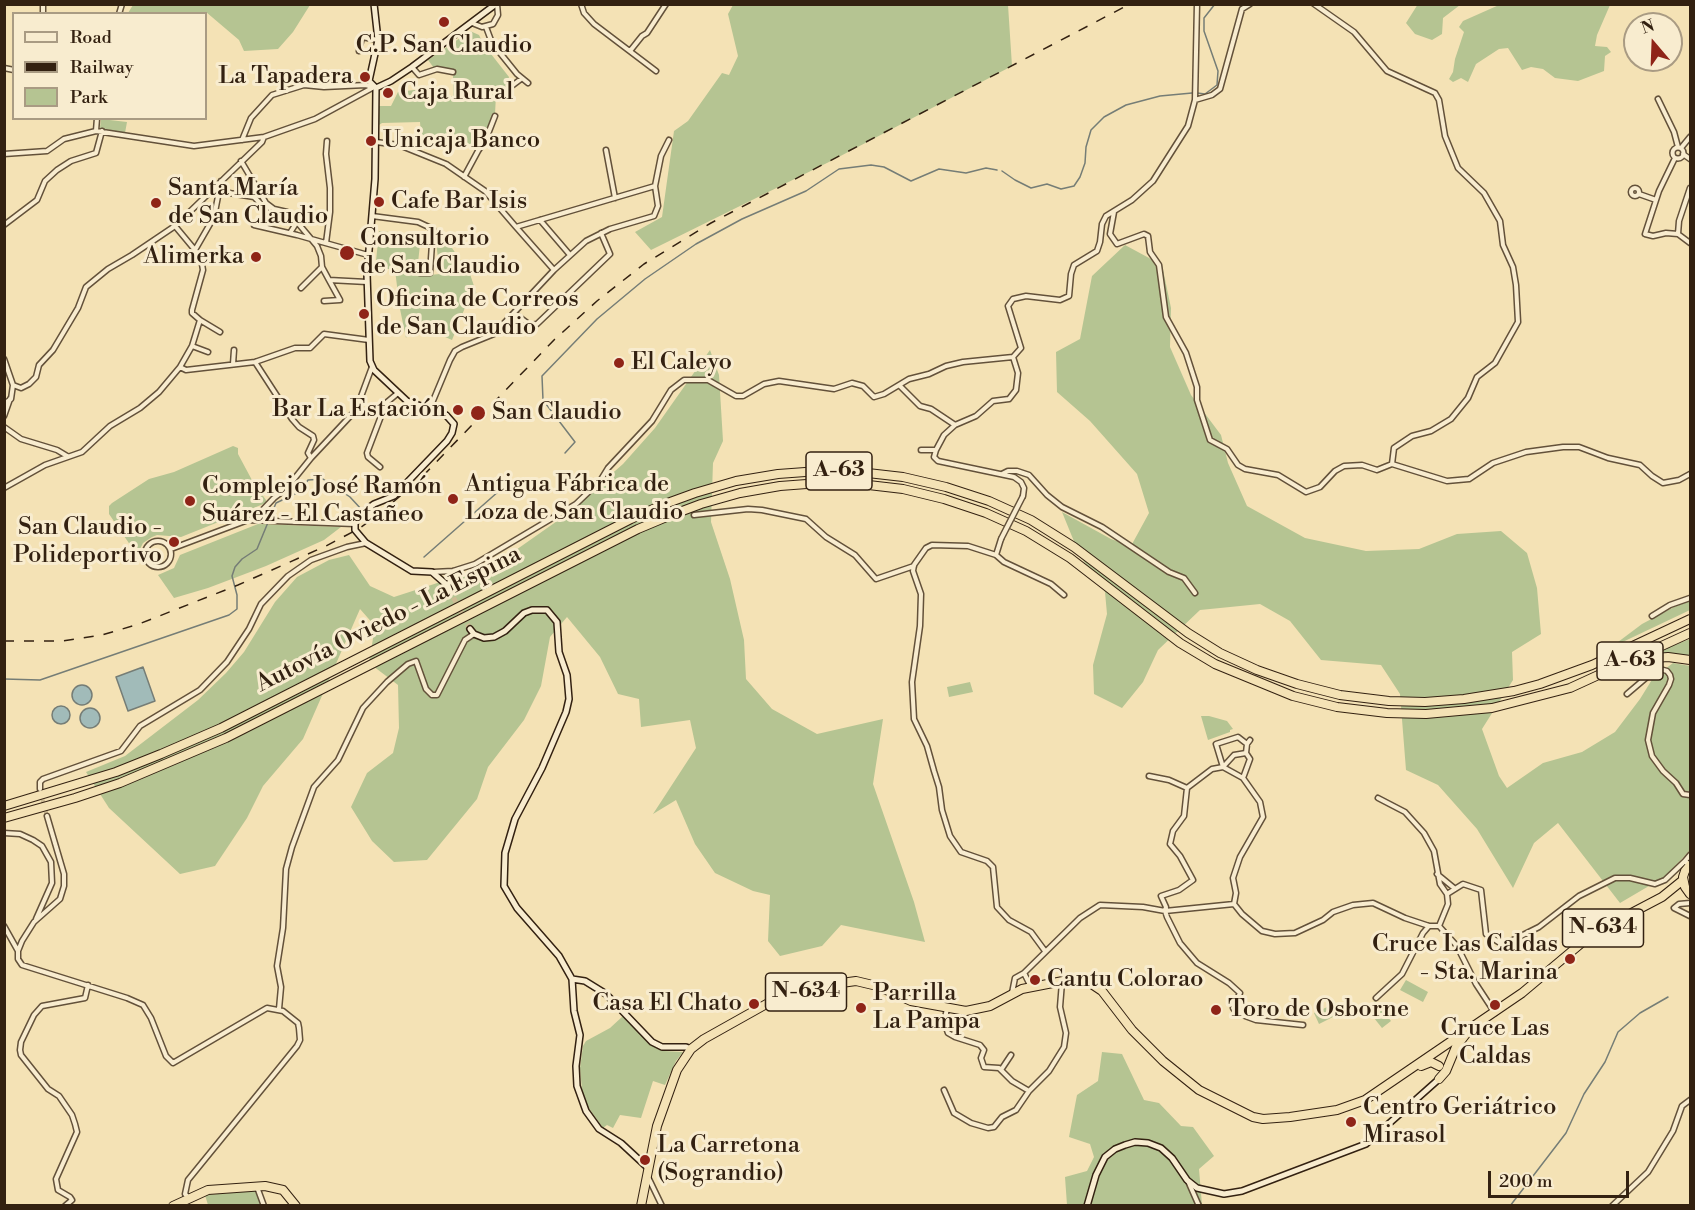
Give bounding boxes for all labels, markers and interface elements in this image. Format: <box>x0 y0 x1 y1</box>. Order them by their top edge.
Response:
legend <box>12 12 207 120</box>
north arrow <box>1623 12 1683 72</box>
marker: C.P. San Claudio <box>437 15 451 29</box>
text: N <box>1639 15 1657 38</box>
text: Road <box>70 26 112 49</box>
place label: C.P. San Claudio <box>356 32 532 60</box>
text: Railway <box>70 56 133 79</box>
place label: La Tapadera <box>218 63 353 91</box>
marker: La Tapadera <box>358 70 372 84</box>
place label: Caja Rural <box>400 79 513 107</box>
text: Park <box>70 86 107 109</box>
marker: Caja Rural <box>381 86 395 100</box>
place label: Unicaja Banco <box>383 127 540 155</box>
marker: Unicaja Banco <box>364 134 378 148</box>
place label: Santa María de San Claudio <box>168 175 328 231</box>
place label: Cafe Bar Isis <box>391 188 527 216</box>
marker: Cafe Bar Isis <box>372 195 386 209</box>
marker: Santa María de San Claudio <box>149 196 163 210</box>
place label: Consultorio de San Claudio <box>360 225 520 281</box>
place label: Alimerka <box>144 243 244 271</box>
marker: Consultorio de San Claudio <box>338 244 356 262</box>
marker: Alimerka <box>249 250 263 264</box>
place label: Oficina de Correos de San Claudio <box>376 286 579 342</box>
marker: Oficina de Correos de San Claudio <box>357 307 371 321</box>
place label: El Caleyo <box>631 349 732 377</box>
marker: El Caleyo <box>612 356 626 370</box>
place label: Bar La Estación <box>273 396 446 424</box>
place label: San Claudio <box>492 399 622 427</box>
marker: Bar La Estación <box>451 403 465 417</box>
marker: San Claudio <box>469 404 487 422</box>
road number: A-63 <box>806 452 872 490</box>
place label: Antigua Fábrica de Loza de San Claudio <box>465 471 683 527</box>
place label: Complejo José Ramón Suárez - El Castañeo <box>202 473 442 529</box>
marker: Antigua Fábrica de Loza de San Claudio <box>446 492 460 506</box>
marker: Complejo José Ramón Suárez - El Castañeo <box>183 494 197 508</box>
place label: San Claudio - Polideportivo <box>13 514 162 570</box>
marker: San Claudio - Polideportivo <box>167 535 181 549</box>
street label: Autovía Oviedo - La Espina <box>252 541 526 699</box>
road number: A-63 <box>1597 642 1663 680</box>
road number: N-634 <box>1562 909 1644 947</box>
place label: Cruce Las Caldas - Sta. Marina <box>1372 931 1558 987</box>
marker: Cruce Las Caldas - Sta. Marina <box>1563 952 1577 966</box>
place label: Cantu Colorao <box>1047 966 1204 994</box>
road number: N-634 <box>766 973 846 1011</box>
marker: Cantu Colorao <box>1028 973 1042 987</box>
place label: Parrilla La Pampa <box>873 980 980 1036</box>
place label: Casa El Chato <box>593 990 742 1018</box>
place label: Toro de Osborne <box>1228 996 1409 1024</box>
marker: Casa El Chato <box>747 997 761 1011</box>
marker: Cruce Las Caldas <box>1488 998 1502 1012</box>
marker: Parrilla La Pampa <box>854 1001 868 1015</box>
marker: Toro de Osborne <box>1209 1003 1223 1017</box>
place label: Cruce Las Caldas <box>1441 1015 1549 1071</box>
place label: Centro Geriátrico Mirasol <box>1363 1094 1557 1150</box>
marker: Centro Geriátrico Mirasol <box>1344 1115 1358 1129</box>
place label: La Carretona (Sograndio) <box>657 1132 800 1188</box>
marker: La Carretona (Sograndio) <box>638 1153 652 1167</box>
scale bar <box>1491 1159 1632 1197</box>
text: 200 m <box>1499 1170 1553 1193</box>

